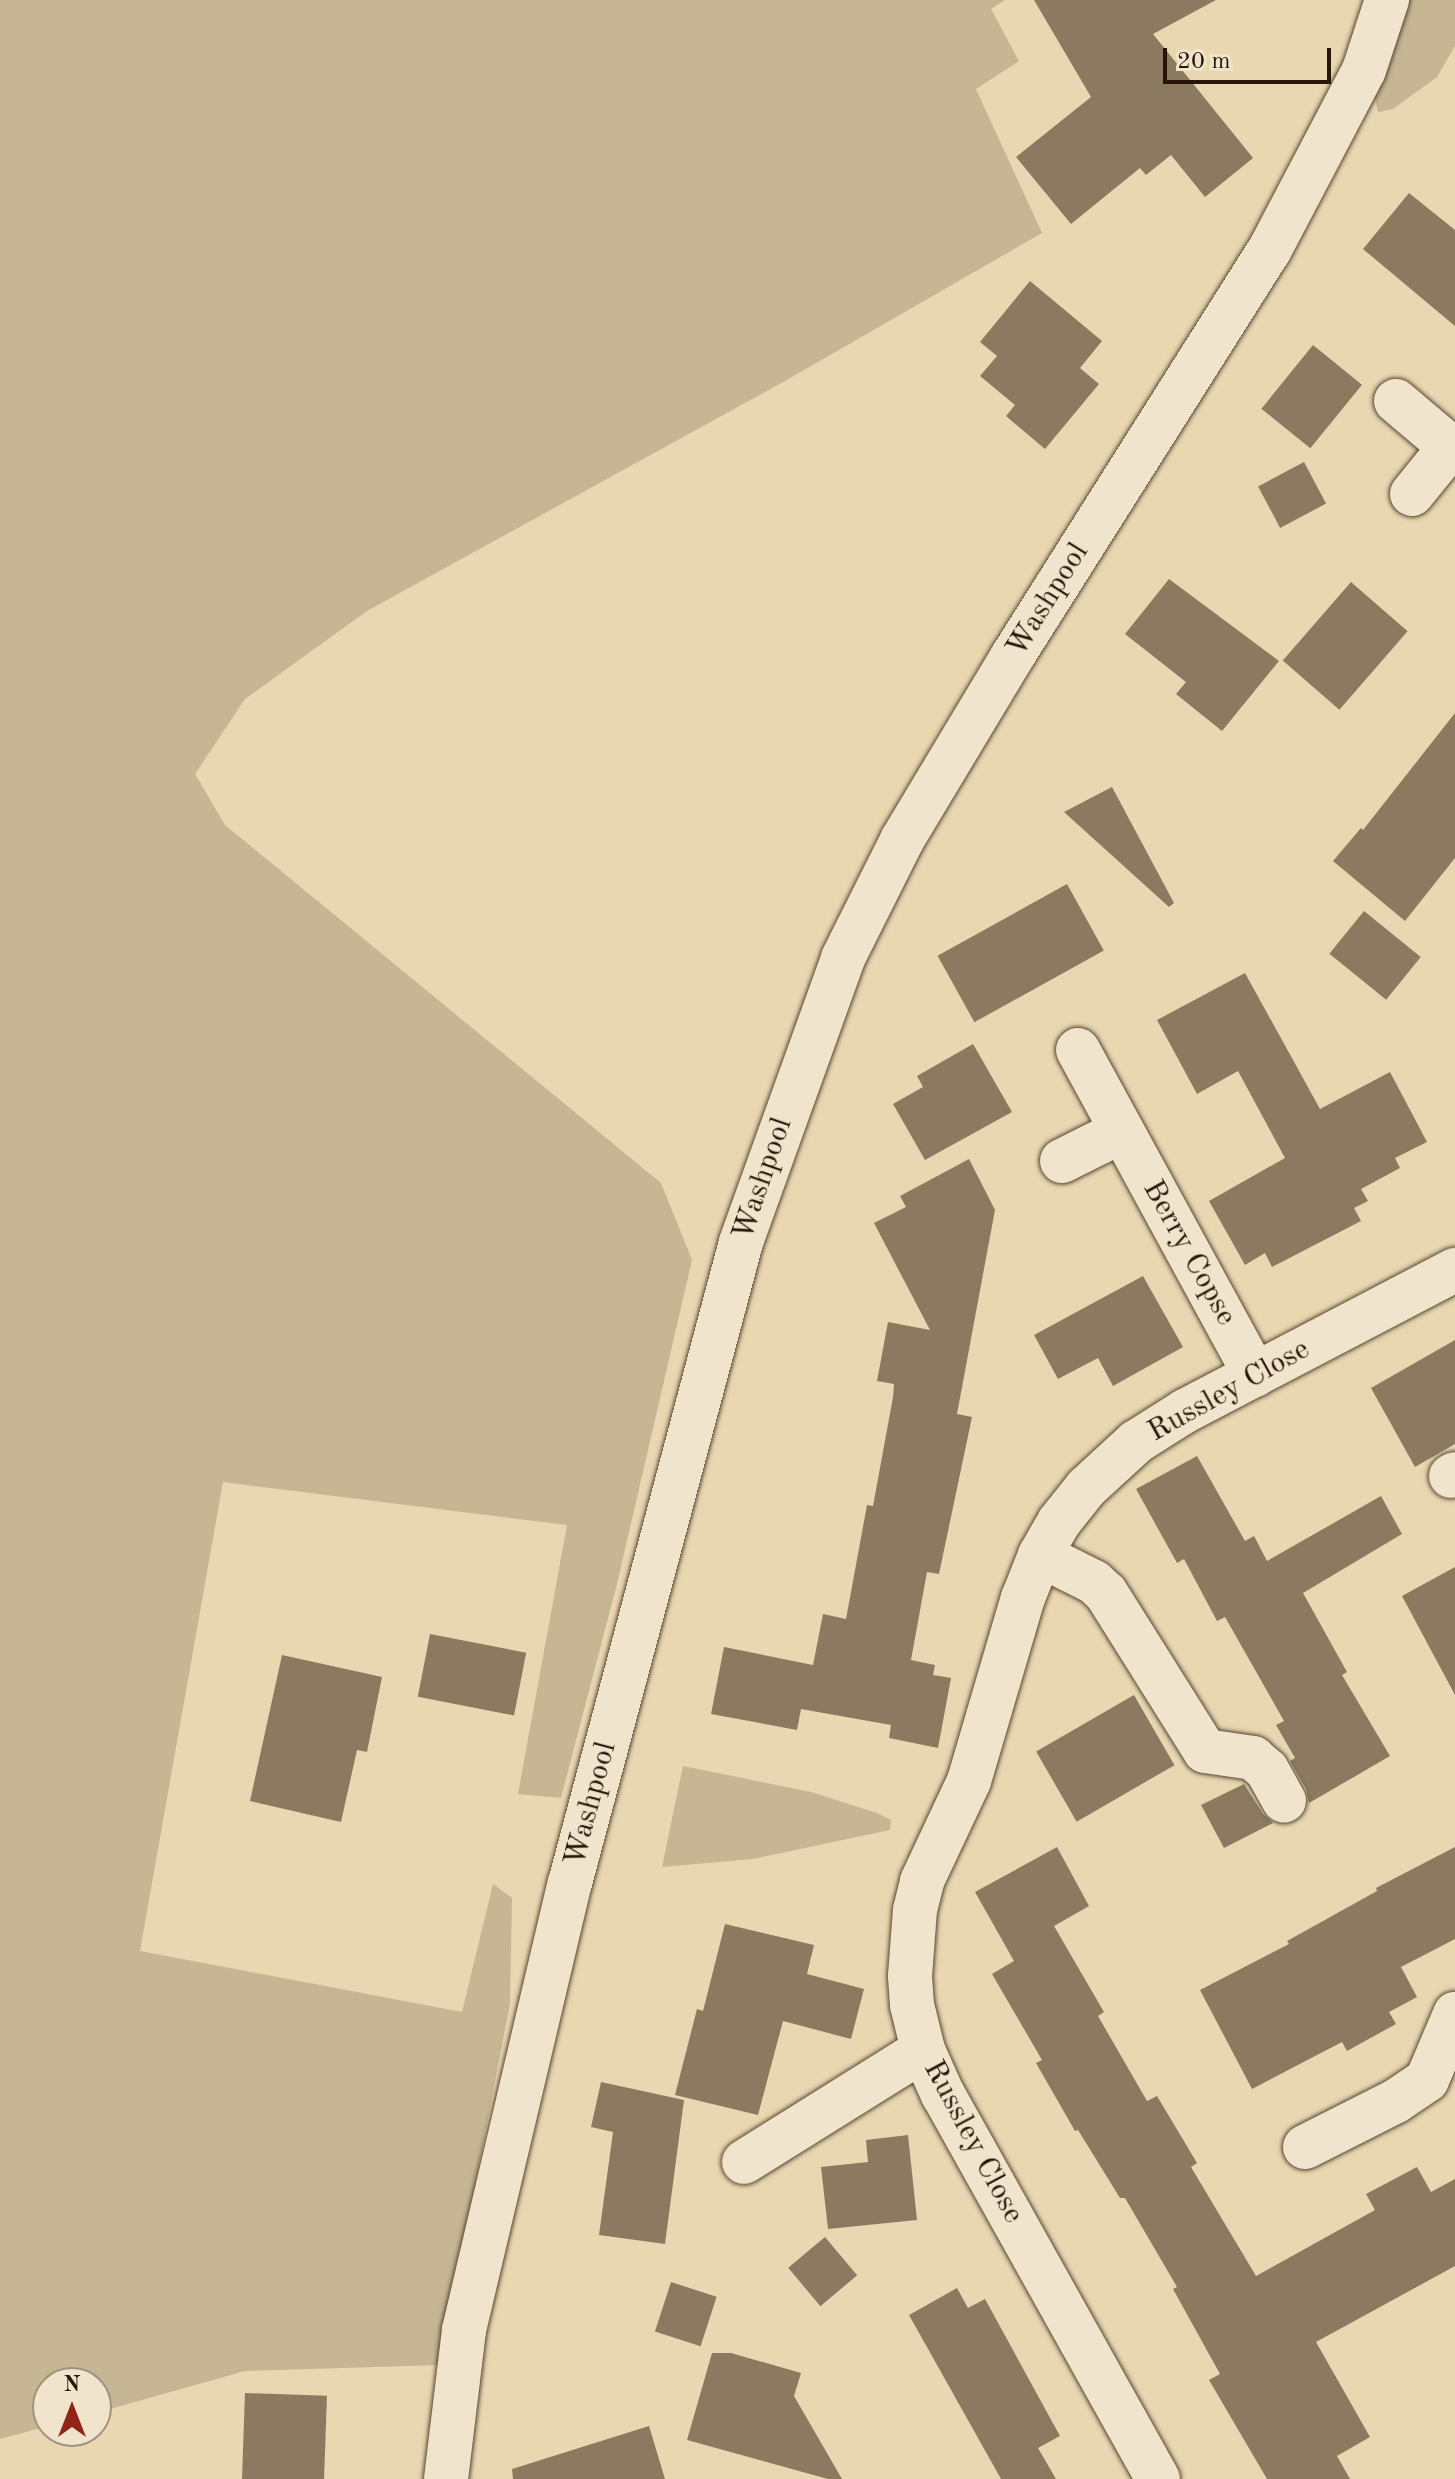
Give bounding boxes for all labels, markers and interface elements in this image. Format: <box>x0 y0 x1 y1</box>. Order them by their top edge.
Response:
scale bar <box>1167 32 1335 82</box>
text: 20 m <box>1177 50 1231 74</box>
street label: Washpool <box>999 537 1097 663</box>
street label: Washpool <box>725 1113 801 1245</box>
street label: Berry Copse <box>1134 1174 1244 1332</box>
street label: Russley Close <box>1142 1332 1316 1450</box>
street label: Washpool <box>557 1738 625 1870</box>
street label: Russley Close <box>915 2054 1031 2230</box>
north arrow <box>32 2367 112 2447</box>
text: N <box>64 2374 80 2396</box>

